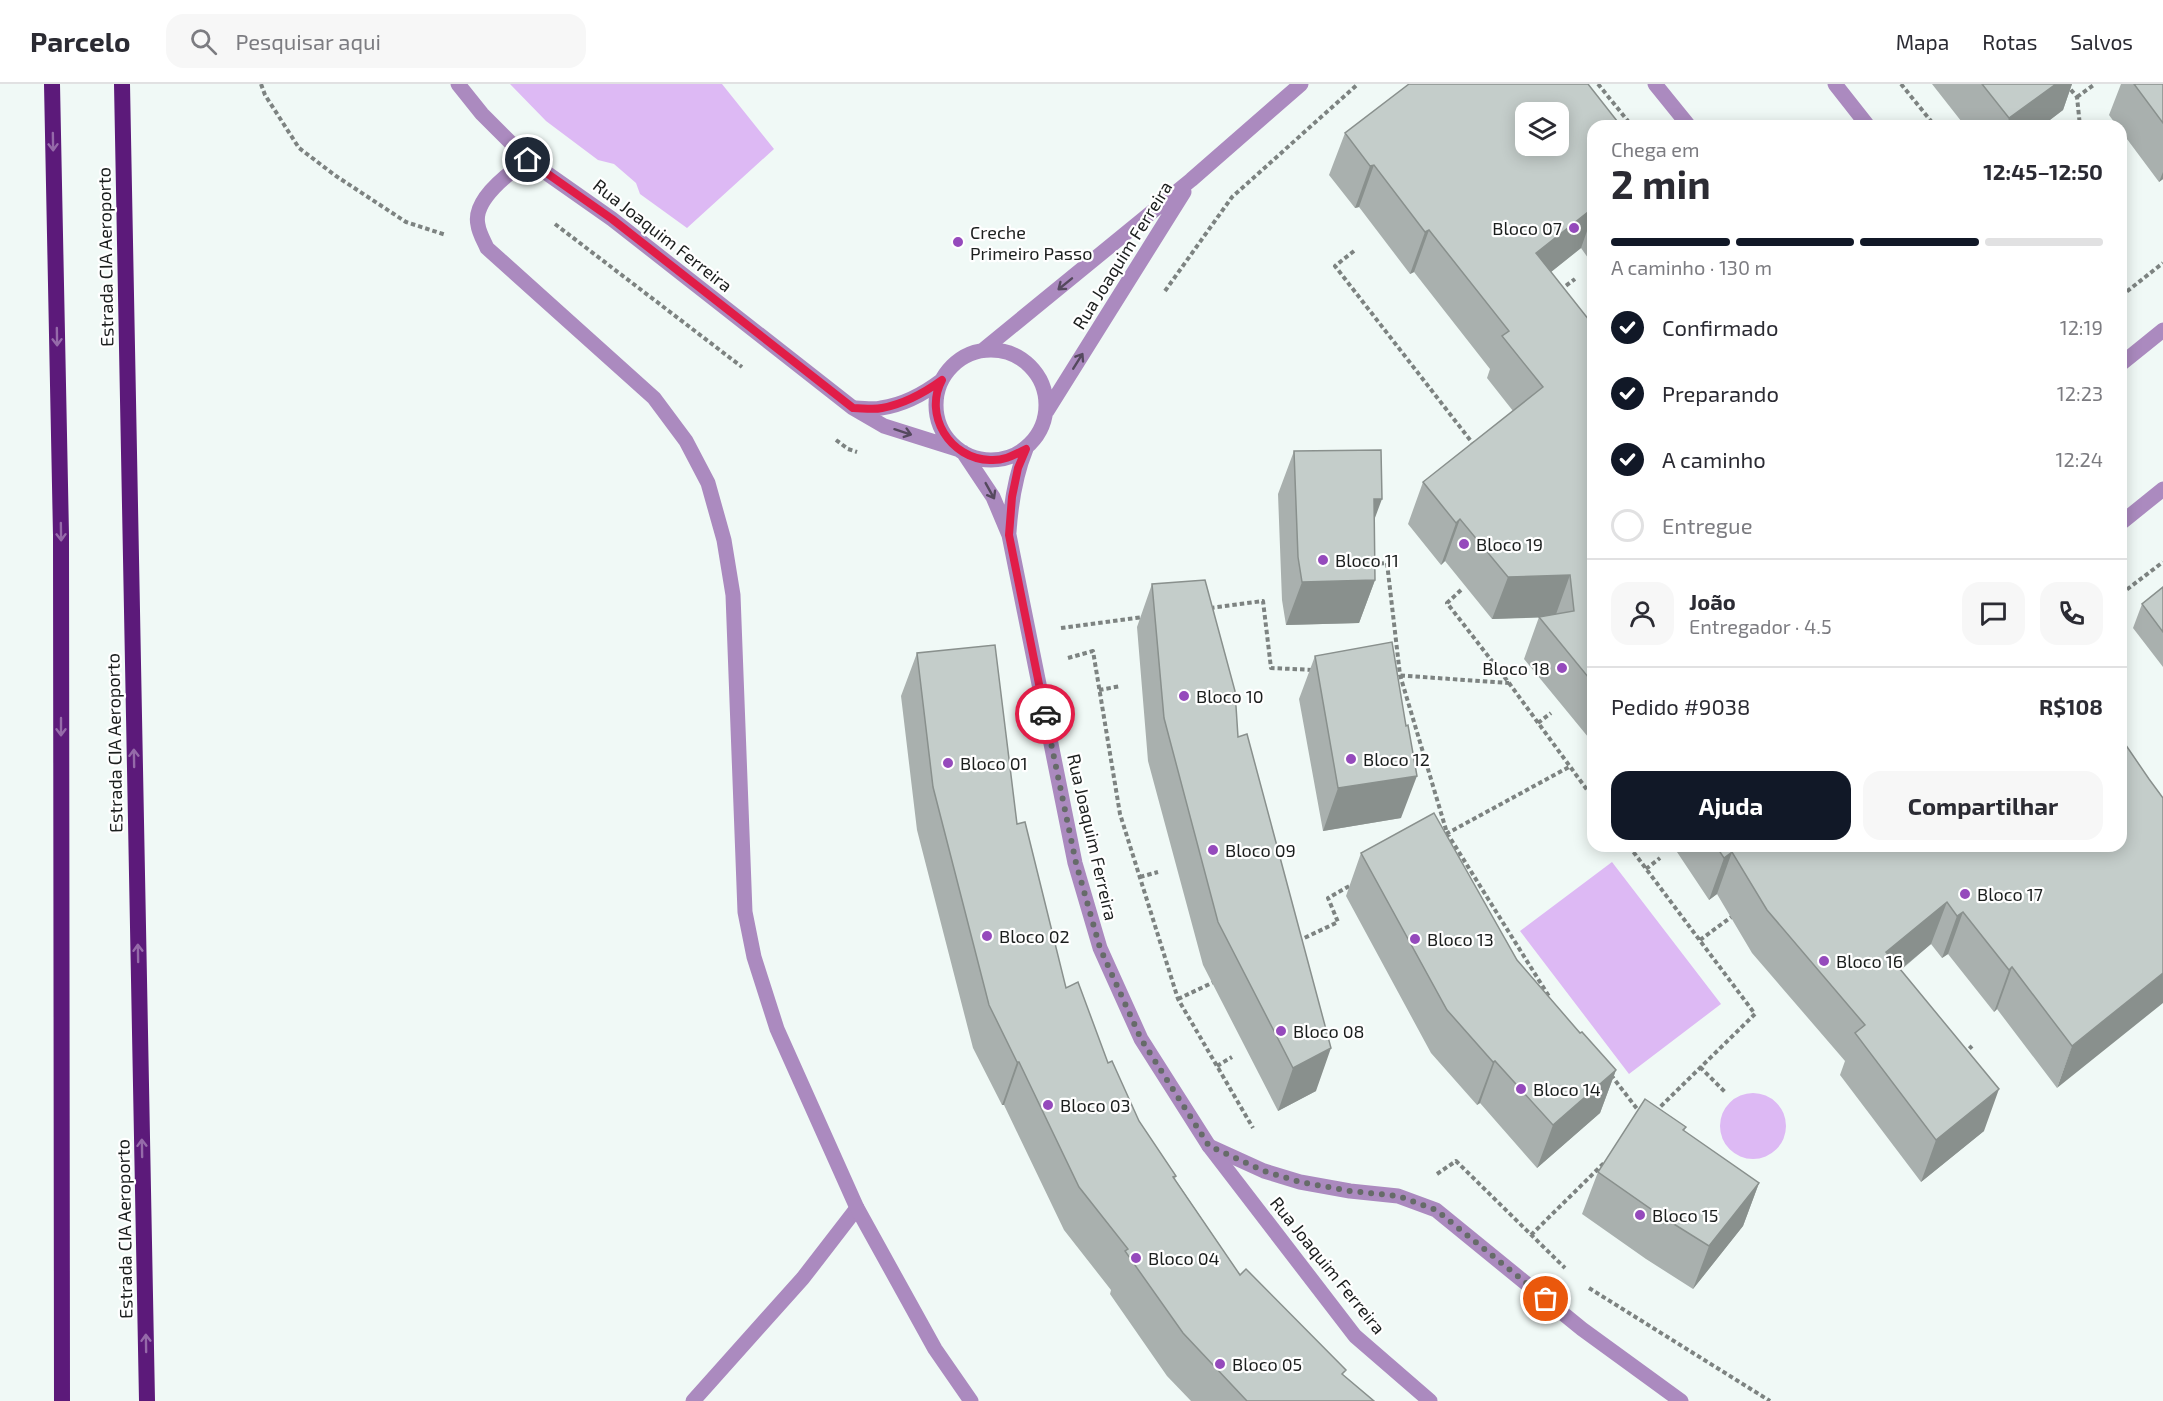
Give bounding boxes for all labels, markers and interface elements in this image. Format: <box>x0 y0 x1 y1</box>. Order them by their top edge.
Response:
search box <box>166 14 586 68</box>
text: Parcelo <box>30 24 130 58</box>
icon: search <box>187 25 220 58</box>
text: Pesquisar aqui <box>235 28 381 54</box>
text: Mapa <box>1896 29 1949 54</box>
text: Rotas <box>1982 29 2037 54</box>
text: Salvos <box>2070 29 2133 54</box>
map controls <box>1515 102 1569 156</box>
button: layers <box>1515 102 1569 156</box>
one-way arrow <box>48 132 59 152</box>
pin <box>502 134 553 185</box>
text: Chega em <box>1611 137 1700 161</box>
icon: home <box>511 143 544 176</box>
text: 12:45–12:50 <box>1983 158 2103 184</box>
text: 2 min <box>1611 160 1711 207</box>
street label: Estrada CIA Aeroporto <box>92 167 118 347</box>
street label: Rua Joaquim Ferreira <box>589 174 737 296</box>
street label: Rua Joaquim Ferreira <box>1068 177 1176 333</box>
place label: Bloco 07 <box>1492 217 1562 239</box>
place label: Creche Primeiro Passo <box>970 221 1092 264</box>
marker: Bloco 07 <box>1567 221 1581 235</box>
marker: Creche Primeiro Passo <box>951 235 965 249</box>
text: A caminho · 130 m <box>1611 255 1772 279</box>
one-way arrow <box>1057 277 1073 290</box>
icon: check <box>1611 311 1644 344</box>
text: Confirmado <box>1662 314 1778 340</box>
text: 12:19 <box>2060 315 2103 339</box>
one-way arrow <box>52 327 63 347</box>
one-way arrow <box>1071 353 1084 370</box>
icon: check <box>1611 377 1644 410</box>
text: Preparando <box>1662 380 1779 406</box>
text: 12:23 <box>2057 381 2103 405</box>
one-way arrow <box>893 428 912 439</box>
icon: check <box>1611 443 1644 476</box>
text: A caminho <box>1662 446 1766 472</box>
text: 12:24 <box>2056 447 2103 471</box>
one-way arrow <box>984 483 996 500</box>
text: Entregue <box>1662 512 1752 538</box>
one-way arrow <box>55 522 67 542</box>
place label: Bloco 19 <box>1476 533 1543 555</box>
marker: Bloco 19 <box>1457 537 1471 551</box>
place label: Bloco 11 <box>1335 549 1399 571</box>
marker: Bloco 11 <box>1316 553 1330 567</box>
button: person <box>1611 582 1674 645</box>
button: chat <box>1962 582 2025 645</box>
button: phone <box>2040 582 2103 645</box>
text: João <box>1689 588 1736 614</box>
text: Entregador · 4.5 <box>1689 614 1832 638</box>
street label: Estrada CIA Aeroporto <box>101 653 127 833</box>
place label: Bloco 18 <box>1482 657 1550 679</box>
marker: Bloco 18 <box>1555 661 1569 675</box>
courier <box>1015 684 1075 744</box>
place label: Bloco 10 <box>1196 685 1264 707</box>
marker: Bloco 10 <box>1177 689 1191 703</box>
text: Pedido #9038 <box>1611 693 1750 719</box>
text: R$108 <box>2039 693 2103 719</box>
icon: car <box>1029 698 1062 731</box>
one-way arrow <box>55 717 67 737</box>
one-way arrow <box>128 748 140 768</box>
place label: Bloco 12 <box>1363 748 1430 770</box>
street label: Rua Joaquim Ferreira <box>1063 751 1123 923</box>
place label: Bloco 01 <box>960 752 1028 774</box>
marker: Bloco 12 <box>1344 752 1358 766</box>
marker: Bloco 01 <box>941 756 955 770</box>
button: Ajuda <box>1611 771 1851 840</box>
button: Compartilhar <box>1863 771 2103 840</box>
place label: Bloco 09 <box>1225 839 1296 861</box>
marker: Bloco 09 <box>1206 843 1220 857</box>
place label: Bloco 17 <box>1977 883 2043 905</box>
marker: Bloco 17 <box>1958 887 1972 901</box>
place label: Bloco 02 <box>999 925 1070 947</box>
place label: Bloco 13 <box>1427 928 1494 950</box>
marker: Bloco 02 <box>980 929 994 943</box>
marker: Bloco 13 <box>1408 932 1422 946</box>
one-way arrow <box>132 943 144 963</box>
place label: Bloco 16 <box>1836 950 1903 972</box>
marker: Bloco 16 <box>1817 954 1831 968</box>
place label: Bloco 08 <box>1293 1020 1364 1042</box>
marker: Bloco 08 <box>1274 1024 1288 1038</box>
place label: Bloco 14 <box>1533 1078 1601 1100</box>
marker: Bloco 14 <box>1514 1082 1528 1096</box>
place label: Bloco 03 <box>1060 1094 1131 1116</box>
marker: Bloco 03 <box>1041 1098 1055 1112</box>
one-way arrow <box>136 1138 148 1158</box>
street label: Estrada CIA Aeroporto <box>111 1139 137 1319</box>
street label: Rua Joaquim Ferreira <box>1266 1192 1390 1338</box>
place label: Bloco 15 <box>1652 1204 1718 1226</box>
marker: Bloco 15 <box>1633 1208 1647 1222</box>
place label: Bloco 04 <box>1148 1247 1220 1269</box>
marker: Bloco 04 <box>1129 1251 1143 1265</box>
pin <box>1520 1273 1571 1324</box>
icon: bag <box>1529 1282 1562 1315</box>
one-way arrow <box>140 1333 151 1353</box>
place label: Bloco 05 <box>1232 1353 1302 1375</box>
marker: Bloco 05 <box>1213 1357 1227 1371</box>

